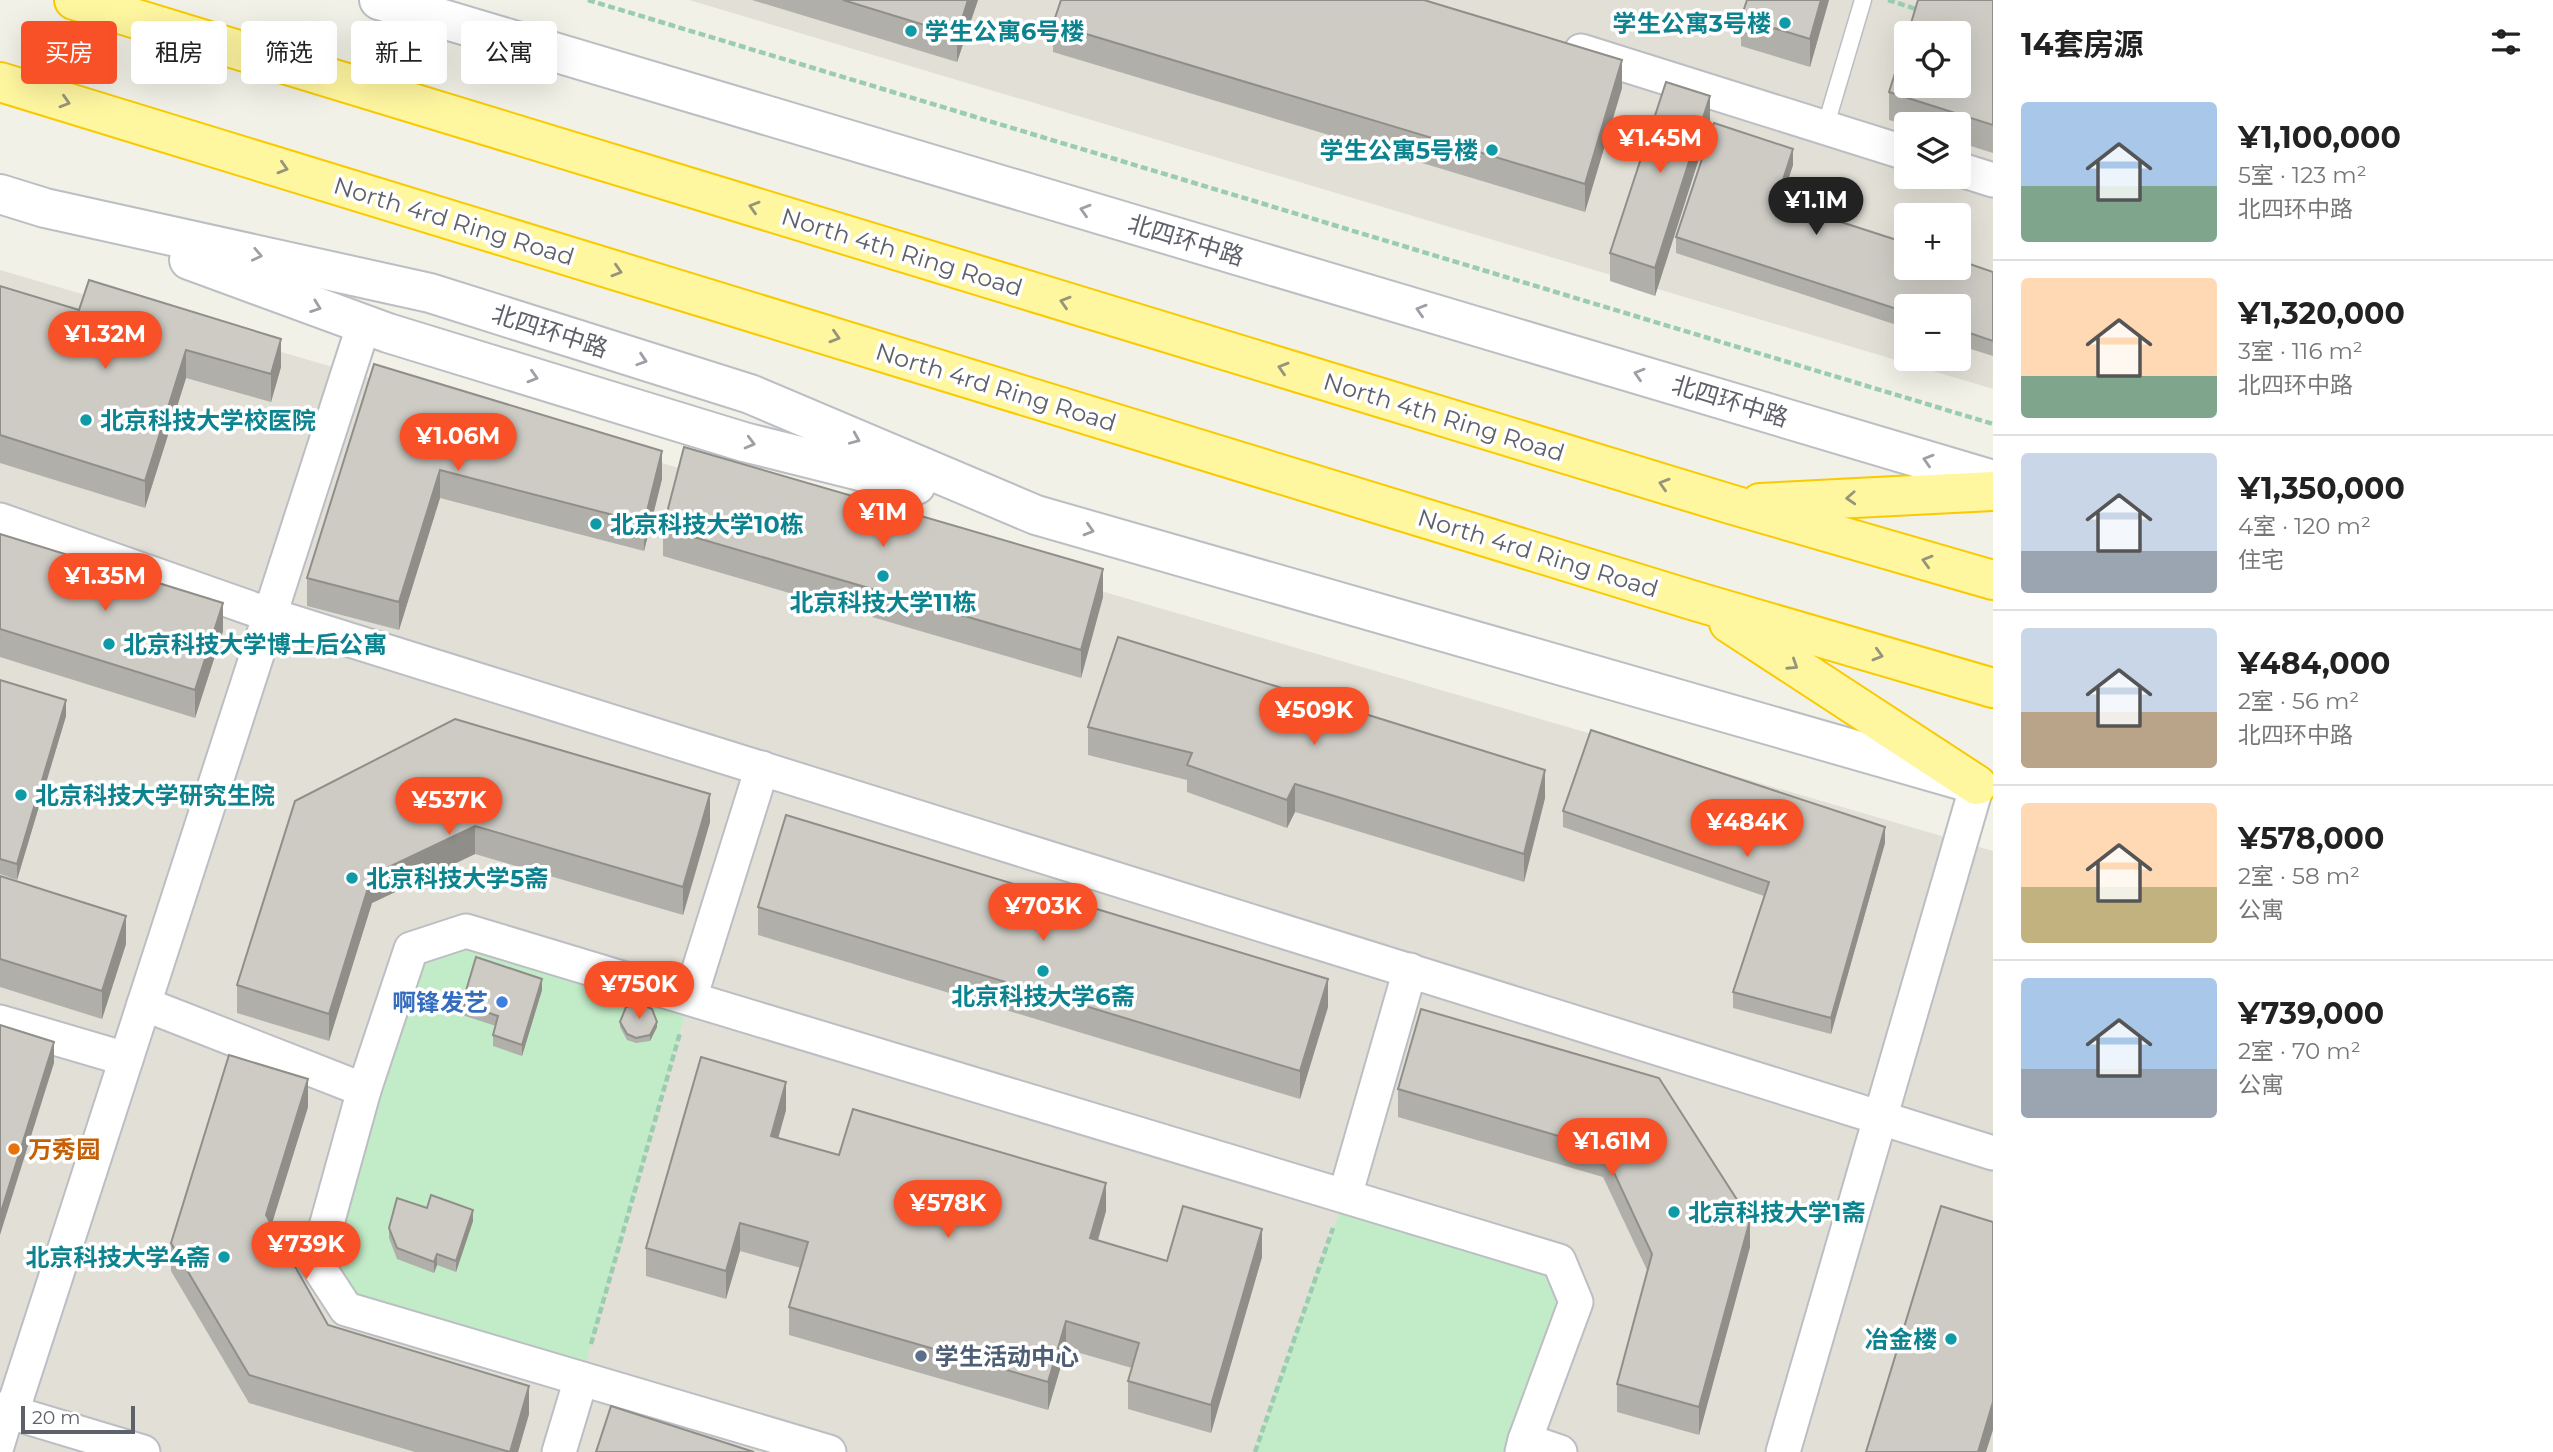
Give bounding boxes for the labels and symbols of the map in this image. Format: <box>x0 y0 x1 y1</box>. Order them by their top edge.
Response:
place label: 学生公寓3号楼 <box>1613 9 1771 38</box>
marker: 学生公寓3号楼 <box>1777 15 1793 31</box>
place label: 学生公寓6号楼 <box>925 17 1084 46</box>
marker: 学生公寓6号楼 <box>903 23 919 39</box>
one-way arrow <box>59 93 71 108</box>
pin: ¥1.45M <box>1603 116 1717 175</box>
place label: 学生公寓5号楼 <box>1320 136 1478 165</box>
marker: 学生公寓5号楼 <box>1484 142 1500 158</box>
one-way arrow <box>276 160 288 175</box>
street label: North 4rd Ring Road <box>330 171 578 271</box>
pin: ¥1.1M <box>1767 177 1865 237</box>
one-way arrow <box>748 201 760 215</box>
street label: North 4th Ring Road <box>778 202 1026 302</box>
one-way arrow <box>1080 203 1092 218</box>
street label: 北四环中路 <box>1124 209 1248 271</box>
one-way arrow <box>251 246 263 261</box>
one-way arrow <box>611 262 623 277</box>
one-way arrow <box>1059 295 1071 310</box>
one-way arrow <box>310 299 322 313</box>
street label: 北四环中路 <box>488 299 612 363</box>
one-way arrow <box>1415 303 1427 318</box>
pin: ¥1.32M <box>48 312 162 371</box>
one-way arrow <box>829 329 841 344</box>
street label: North 4rd Ring Road <box>872 337 1120 437</box>
one-way arrow <box>635 352 647 366</box>
one-way arrow <box>1277 362 1289 377</box>
street label: North 4th Ring Road <box>1320 367 1568 467</box>
one-way arrow <box>1633 368 1645 383</box>
one-way arrow <box>526 369 538 384</box>
street label: 北四环中路 <box>1668 370 1792 432</box>
place label: 北京科技大学校医院 <box>100 406 316 435</box>
marker: 北京科技大学校医院 <box>78 412 94 428</box>
pin: ¥1.06M <box>401 414 515 473</box>
one-way arrow <box>848 430 860 444</box>
one-way arrow <box>744 435 756 449</box>
one-way arrow <box>1922 454 1934 469</box>
one-way arrow <box>1659 478 1671 493</box>
pin: ¥1M <box>849 490 917 549</box>
one-way arrow <box>1846 491 1857 506</box>
street label: North 4rd Ring Road <box>1414 503 1662 603</box>
place label: 北京科技大学10栋 <box>610 510 804 539</box>
marker: 北京科技大学10栋 <box>588 516 604 532</box>
one-way arrow <box>1083 522 1095 537</box>
pin: ¥1.35M <box>48 554 162 613</box>
one-way arrow <box>1922 555 1934 570</box>
marker: 北京科技大学11栋 <box>875 568 891 584</box>
place label: 北京科技大学11栋 <box>790 588 976 617</box>
place label: 北京科技大学博士后公寓 <box>123 630 387 659</box>
marker: 北京科技大学博士后公寓 <box>101 636 117 652</box>
one-way arrow <box>1872 646 1884 661</box>
one-way arrow <box>1785 657 1798 669</box>
pin: ¥509K <box>1265 688 1363 747</box>
pin: ¥537K <box>400 778 498 837</box>
place label: 北京科技大学研究生院 <box>35 781 275 810</box>
marker: 北京科技大学研究生院 <box>13 787 29 803</box>
pin: ¥484K <box>1698 800 1796 859</box>
place label: 北京科技大学5斋 <box>366 864 548 893</box>
marker: 北京科技大学5斋 <box>344 870 360 886</box>
pin: ¥703K <box>994 884 1092 943</box>
pin: ¥750K <box>590 962 688 1021</box>
marker: 北京科技大学6斋 <box>1035 963 1051 979</box>
place label: 北京科技大学6斋 <box>951 982 1135 1011</box>
place label: 啊锋发艺 <box>392 988 488 1017</box>
marker: 啊锋发艺 <box>494 994 510 1010</box>
pin: ¥1.61M <box>1555 1118 1669 1178</box>
place label: 万秀园 <box>28 1135 100 1164</box>
marker: 万秀园 <box>6 1141 22 1157</box>
pin: ¥578K <box>899 1180 997 1240</box>
place label: 北京科技大学1斋 <box>1688 1198 1865 1227</box>
marker: 北京科技大学1斋 <box>1666 1204 1682 1220</box>
pin: ¥739K <box>257 1222 355 1281</box>
place label: 北京科技大学4斋 <box>25 1243 210 1272</box>
marker: 北京科技大学4斋 <box>216 1249 232 1265</box>
place label: 冶金楼 <box>1865 1325 1937 1354</box>
marker: 冶金楼 <box>1943 1331 1959 1347</box>
place label: 学生活动中心 <box>935 1342 1079 1371</box>
marker: 学生活动中心 <box>913 1348 929 1364</box>
scale bar <box>21 1403 135 1435</box>

